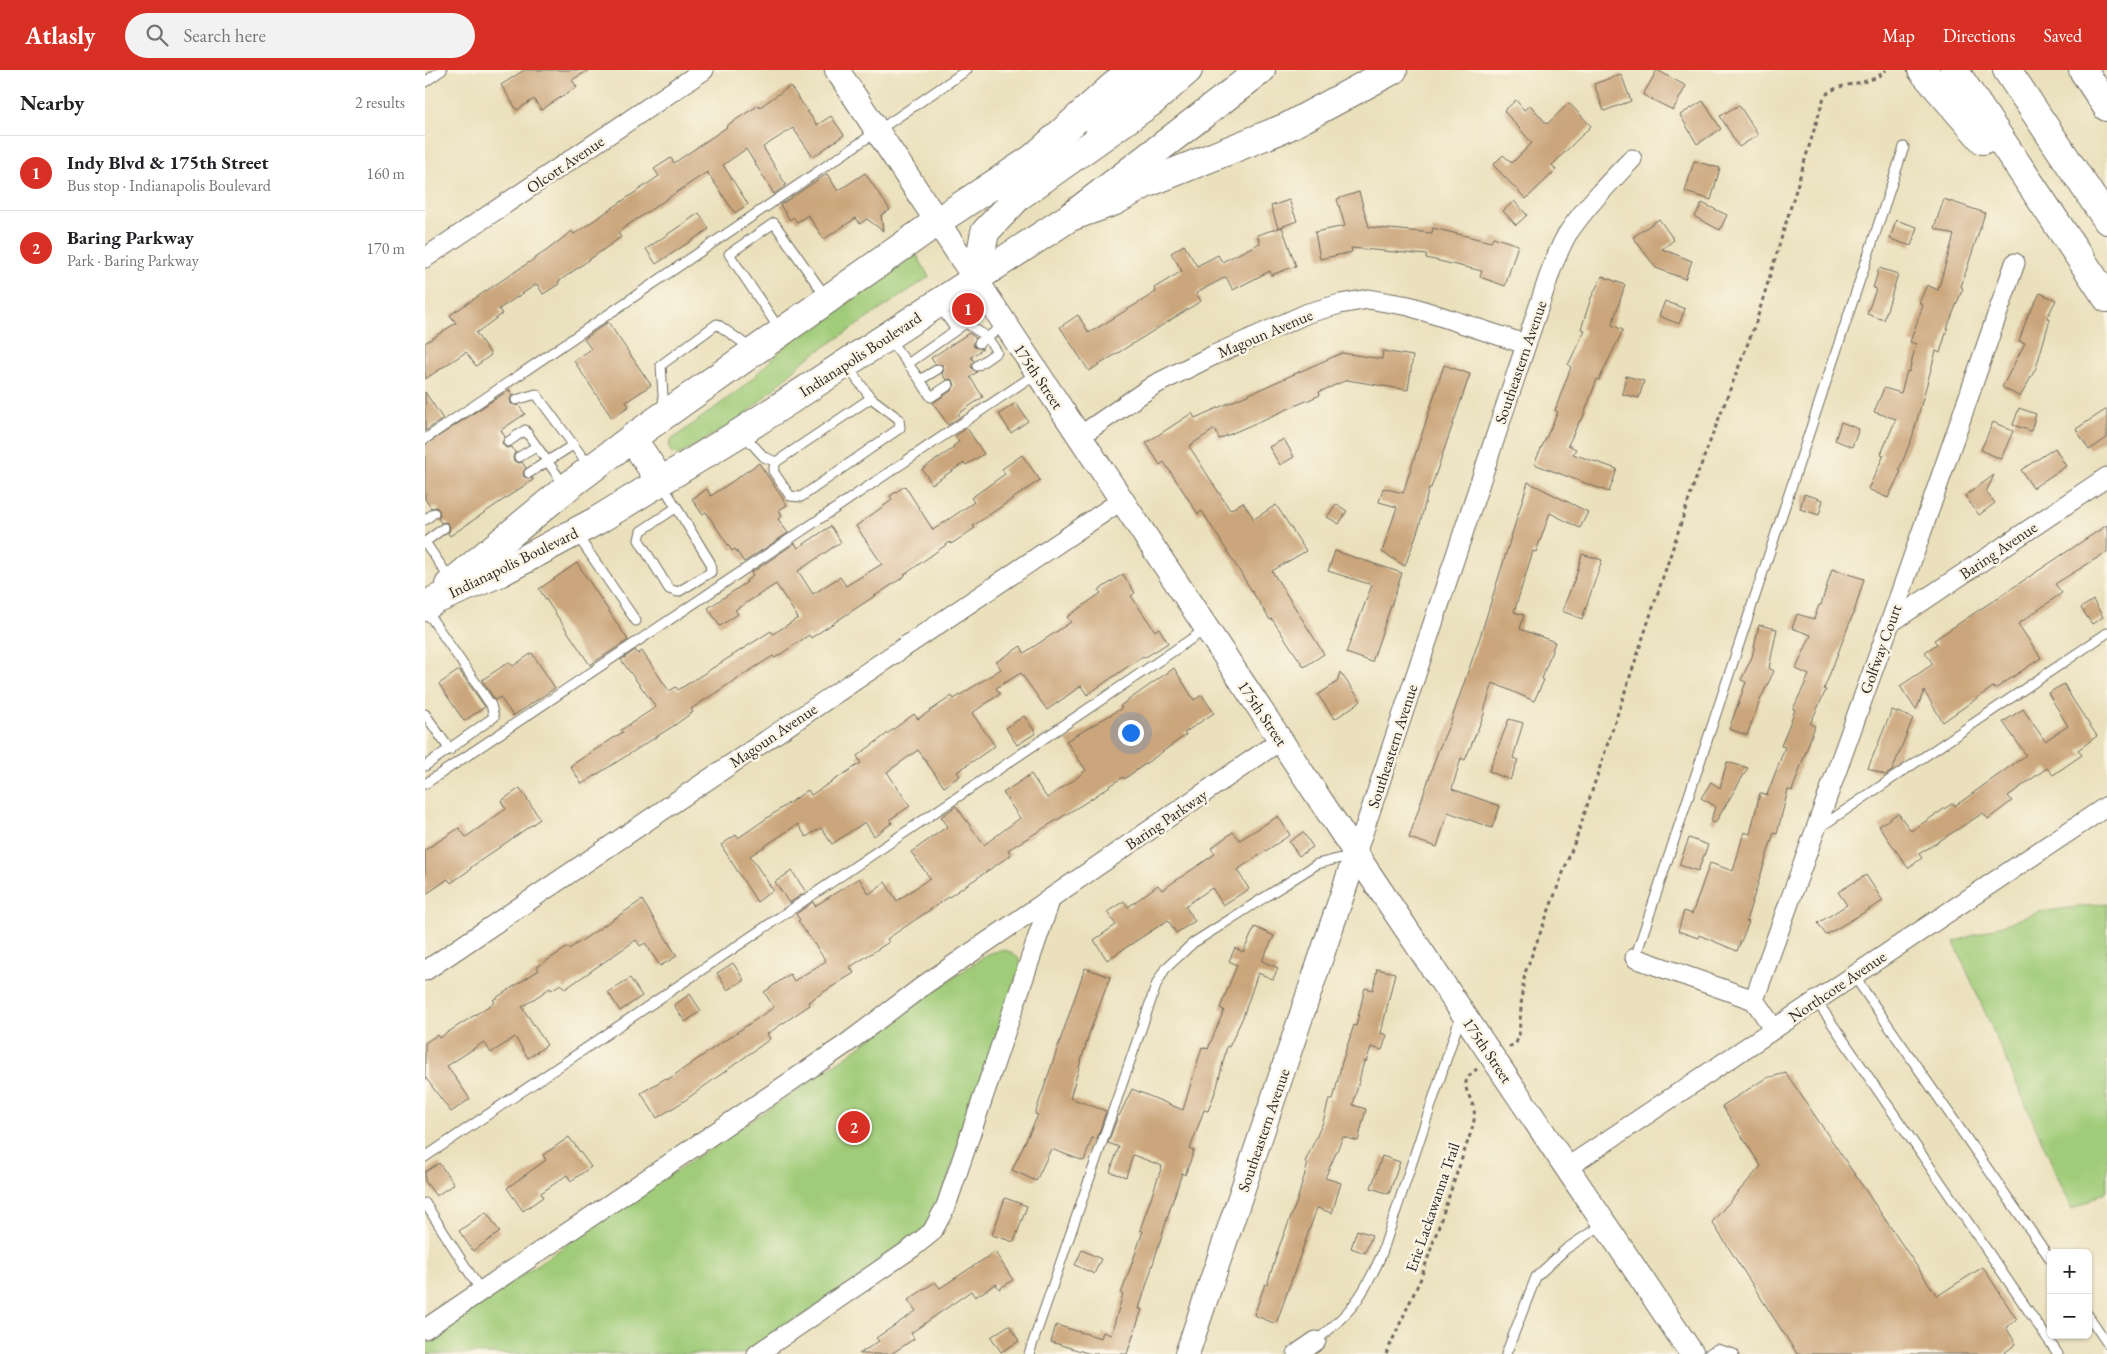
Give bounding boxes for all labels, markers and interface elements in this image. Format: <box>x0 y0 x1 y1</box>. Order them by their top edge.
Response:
search box <box>125 13 475 58</box>
text: Atlasly <box>25 20 95 51</box>
icon: search <box>143 21 171 49</box>
text: Search here <box>183 23 266 48</box>
text: Map <box>1883 24 1915 47</box>
text: Directions <box>1943 24 2015 47</box>
text: Saved <box>2043 24 2082 47</box>
text: Nearby <box>20 89 84 116</box>
text: 2 results <box>355 92 405 113</box>
street label: Olcott Avenue <box>522 131 608 198</box>
text: Indy Blvd & 175th Street <box>67 150 269 175</box>
text: 1 <box>32 163 40 184</box>
text: 160 m <box>366 163 405 184</box>
text: Bus stop · Indianapolis Boulevard <box>67 175 271 196</box>
text: Baring Parkway <box>67 225 194 250</box>
text: 2 <box>32 238 40 259</box>
text: 170 m <box>366 238 405 259</box>
text: Park · Baring Parkway <box>67 250 199 271</box>
pin: 1 <box>952 290 984 328</box>
street label: Southeastern Avenue <box>1490 298 1551 427</box>
street label: Magoun Avenue <box>1214 304 1316 363</box>
street label: Indianapolis Boulevard <box>795 307 926 402</box>
street label: 175th Street <box>1009 339 1068 413</box>
street label: Baring Avenue <box>1955 517 2041 584</box>
street label: Indianapolis Boulevard <box>445 522 582 603</box>
street label: Golfway Court <box>1855 602 1906 697</box>
street label: 175th Street <box>1233 676 1292 750</box>
street label: Southeastern Avenue <box>1363 682 1422 811</box>
street label: Magoun Avenue <box>725 698 821 772</box>
your location <box>1118 720 1144 746</box>
street label: Baring Parkway <box>1121 784 1212 855</box>
street label: Northcote Avenue <box>1784 946 1890 1027</box>
street label: 175th Street <box>1458 1013 1517 1087</box>
street label: Southeastern Avenue <box>1233 1066 1294 1195</box>
pin: 2 <box>838 1108 870 1146</box>
street label: Erie Lackawanna Trail <box>1400 1139 1465 1275</box>
map controls <box>2047 1249 2092 1339</box>
button: + <box>2047 1249 2092 1294</box>
button: − <box>2047 1294 2092 1339</box>

